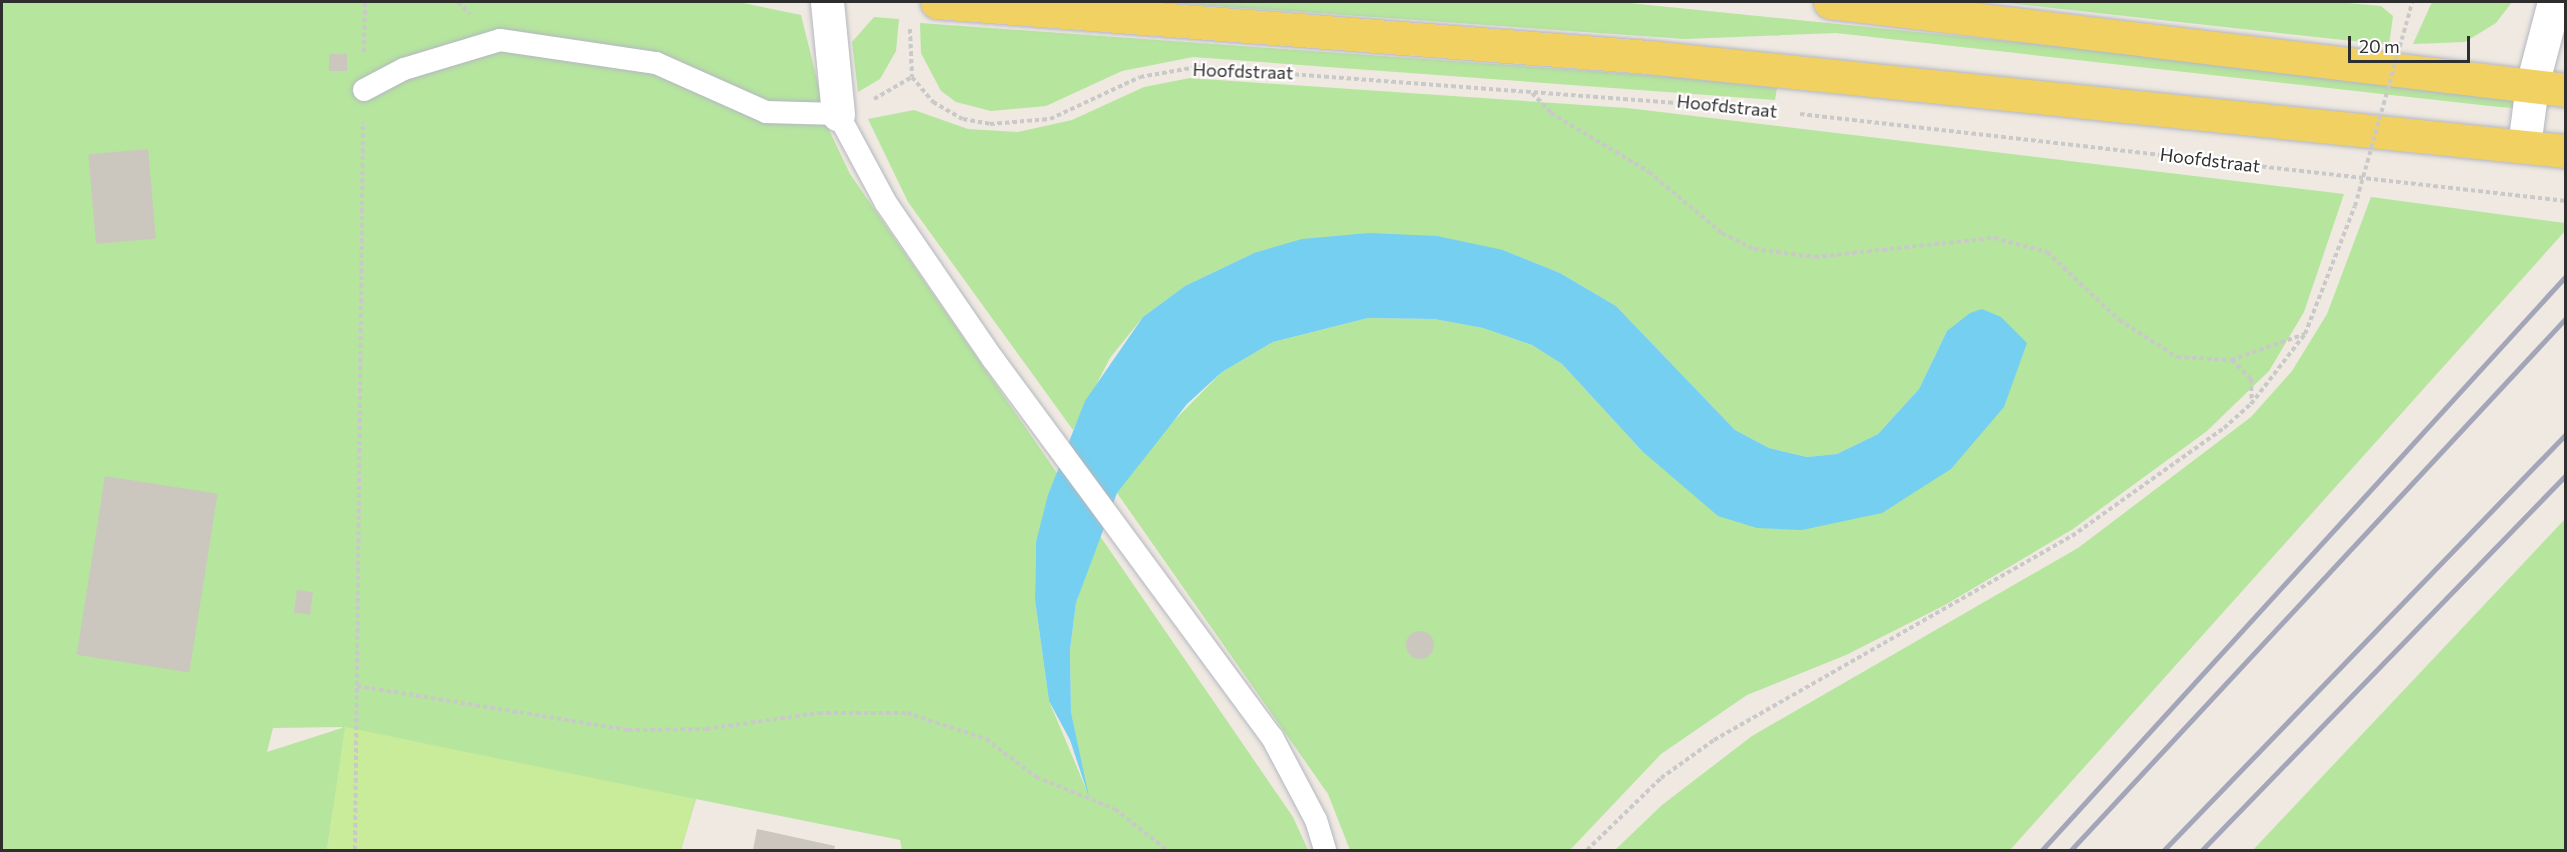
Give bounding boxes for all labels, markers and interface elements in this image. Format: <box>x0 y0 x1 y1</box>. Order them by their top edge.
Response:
scale bar <box>2351 24 2472 62</box>
text: 20 m <box>2359 35 2400 57</box>
street label: Hoofdstraat <box>1192 58 1294 84</box>
street label: Hoofdstraat <box>1676 90 1778 122</box>
street label: Hoofdstraat <box>2159 143 2261 177</box>

